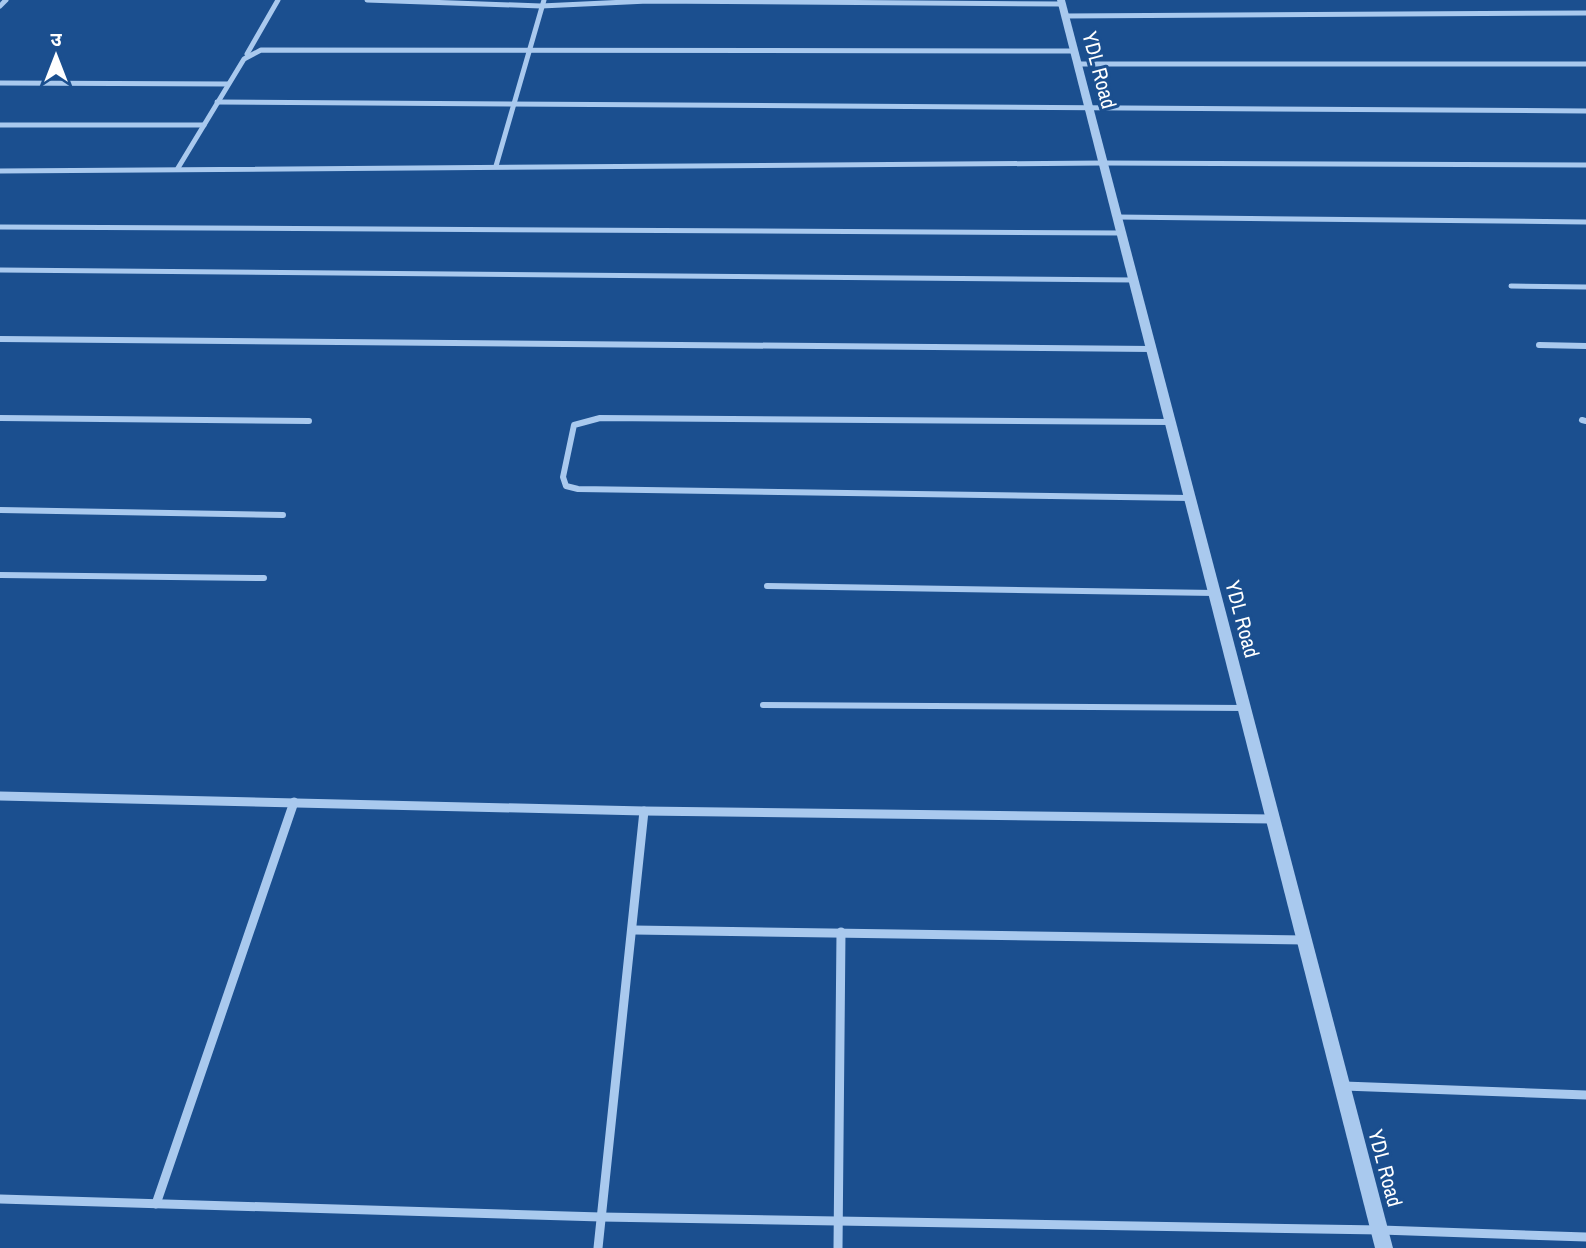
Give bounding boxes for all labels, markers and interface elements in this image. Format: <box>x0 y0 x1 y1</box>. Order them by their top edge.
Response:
north arrow <box>21 21 91 91</box>
text: उ <box>50 26 62 52</box>
street label: YDL Road <box>1075 28 1124 112</box>
street label: YDL Road <box>1218 577 1267 661</box>
street label: YDL Road <box>1361 1126 1410 1210</box>

